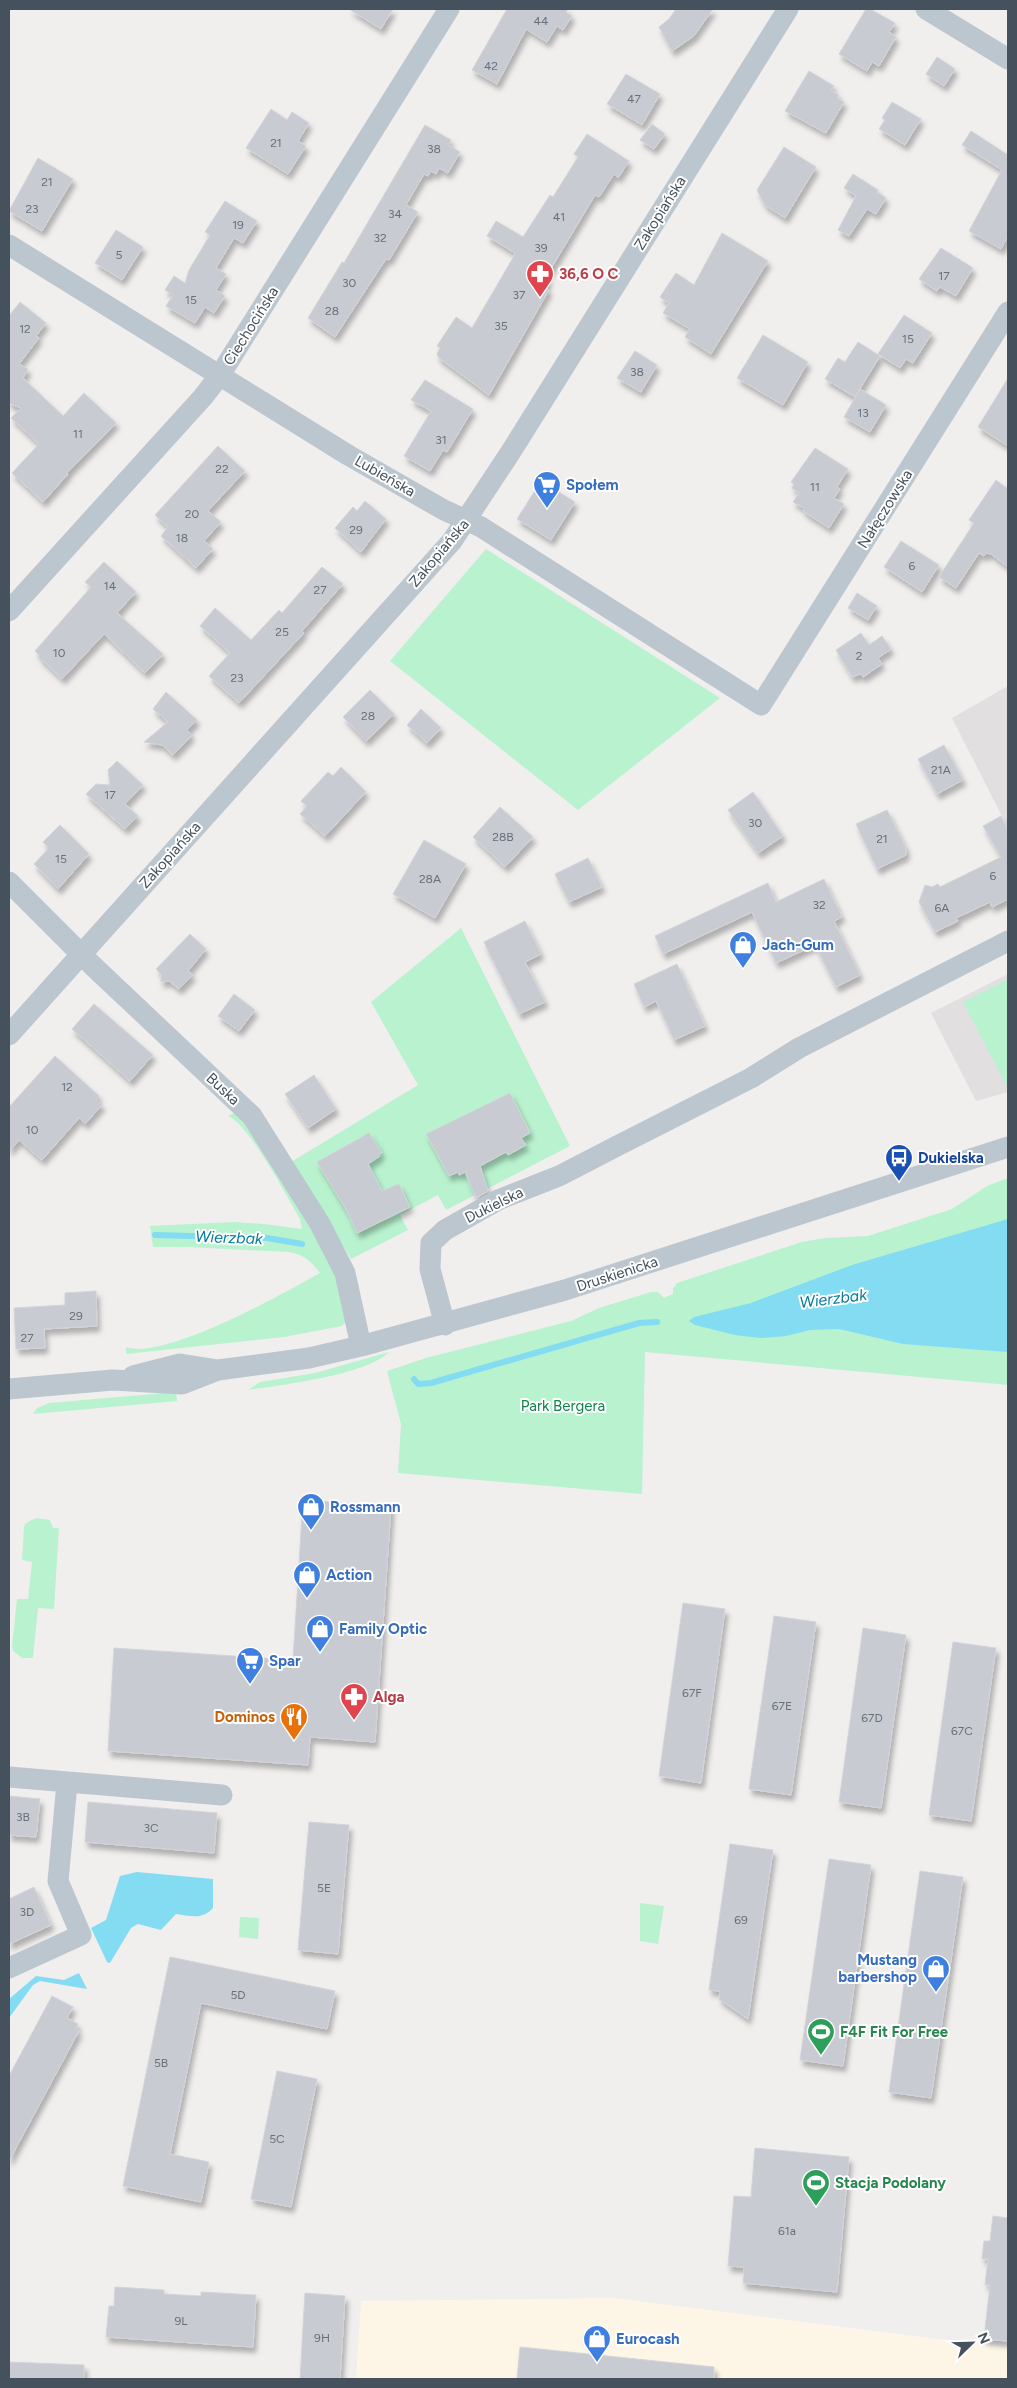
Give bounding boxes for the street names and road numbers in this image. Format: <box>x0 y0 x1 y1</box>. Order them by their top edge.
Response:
street label: Zakopiańska <box>630 173 690 253</box>
street label: Ciechocińska <box>220 283 282 369</box>
street label: Lubieńska <box>352 452 418 500</box>
street label: Nałęczowska <box>854 466 916 552</box>
street label: Zakopiańska <box>405 515 473 591</box>
street label: Zakopiańska <box>135 818 205 892</box>
street label: Buska <box>202 1069 244 1109</box>
street label: Dukielska <box>462 1183 526 1227</box>
street label: Druskienicka <box>574 1252 660 1296</box>

